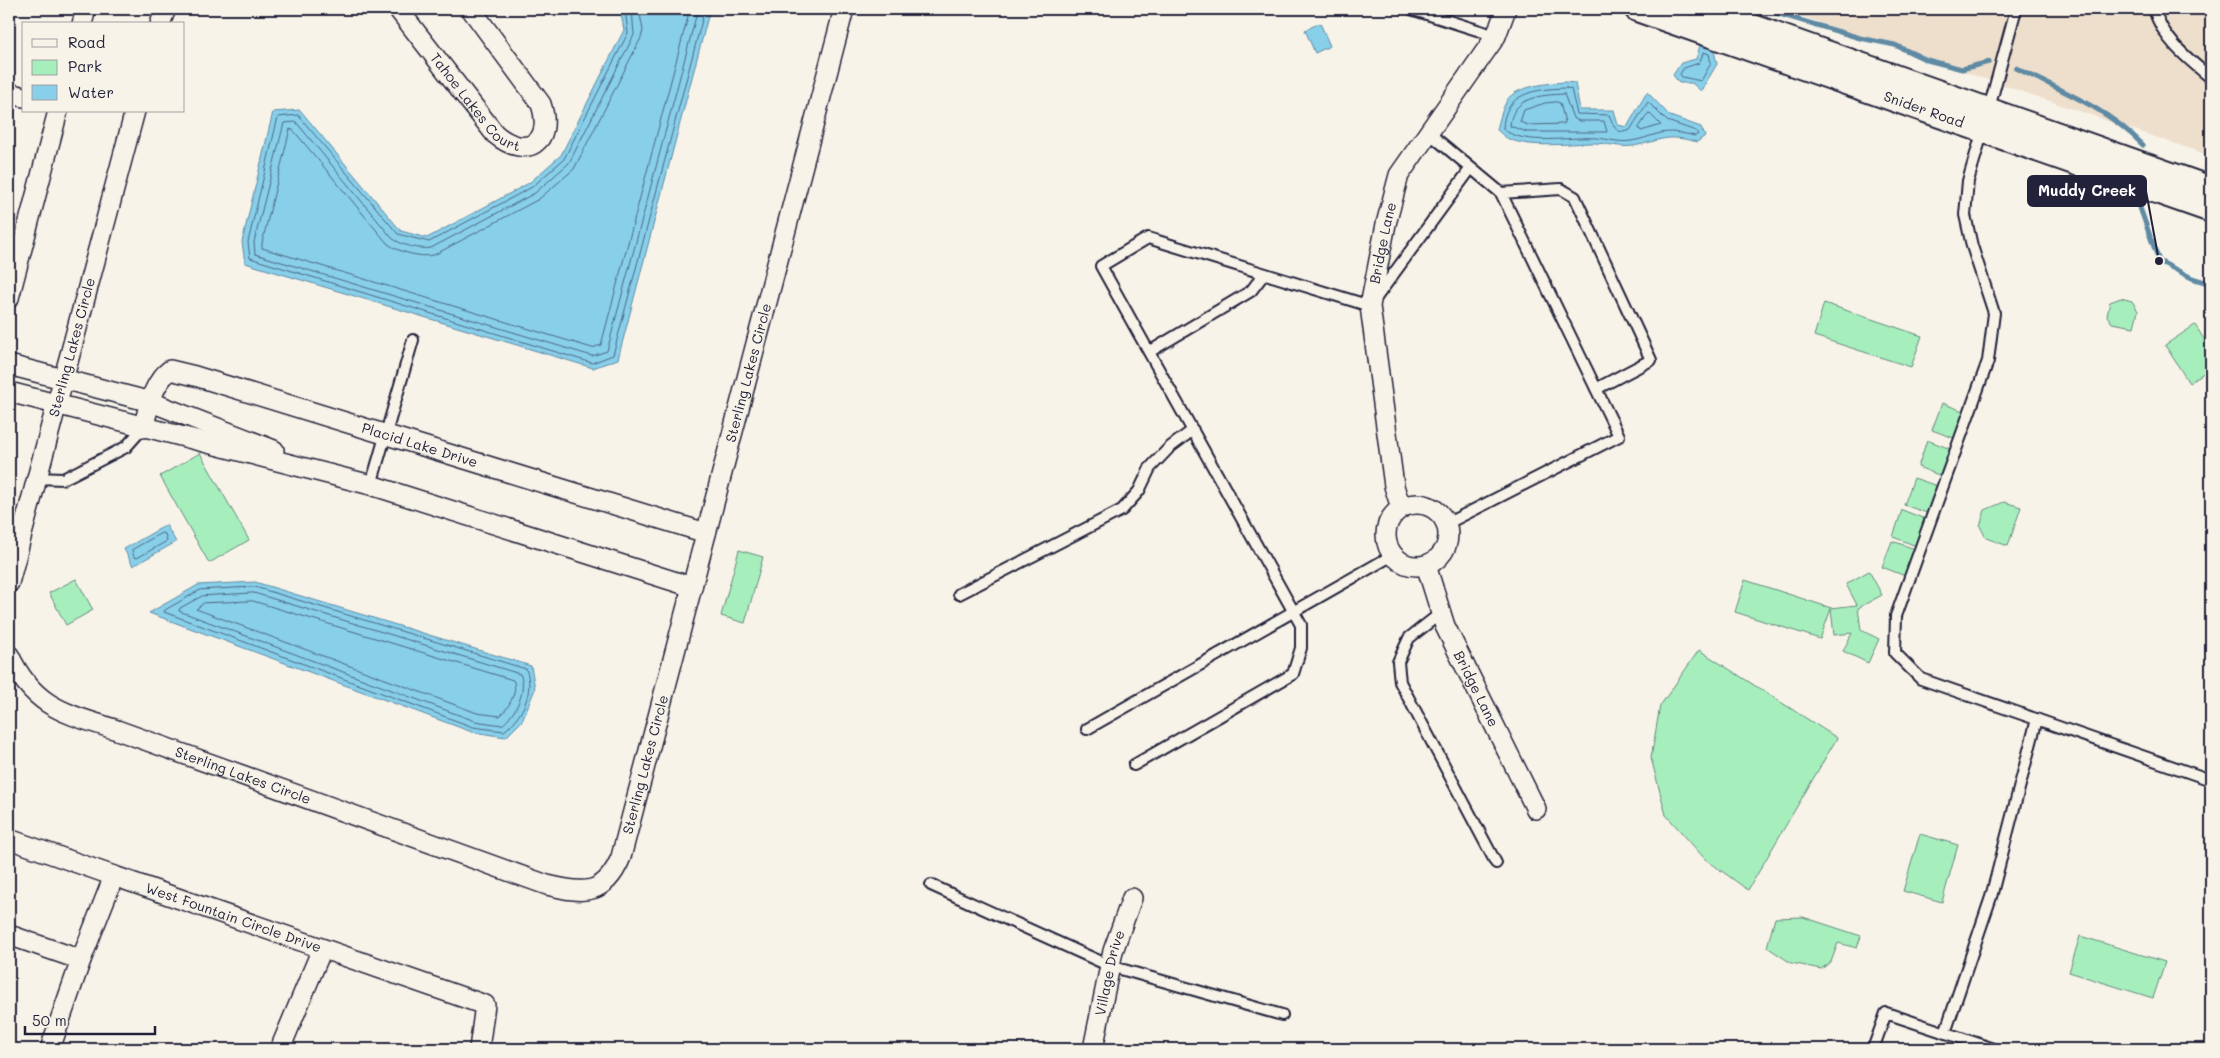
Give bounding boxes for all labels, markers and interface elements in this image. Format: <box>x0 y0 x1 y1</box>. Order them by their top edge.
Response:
legend <box>22 22 185 112</box>
text: Road <box>68 32 105 52</box>
street label: Tahoe Lakes Court <box>426 48 522 155</box>
text: Park <box>68 56 102 76</box>
text: Water <box>68 82 114 102</box>
street label: Snider Road <box>1881 86 1967 132</box>
callout: Muddy Creek <box>2028 176 2146 206</box>
text: Muddy Creek <box>2038 180 2136 200</box>
street label: Bridge Lane <box>1365 200 1400 285</box>
street label: Sterling Lakes Circle <box>44 275 99 419</box>
street label: Sterling Lakes Circle <box>720 301 775 444</box>
street label: Placid Lake Drive <box>359 418 480 471</box>
street label: Bridge Lane <box>1450 647 1504 730</box>
street label: Sterling Lakes Circle <box>617 693 672 836</box>
street label: Sterling Lakes Circle <box>173 742 314 808</box>
street label: West Fountain Circle Drive <box>143 878 324 956</box>
street label: Village Drive <box>1090 927 1129 1017</box>
scale bar <box>25 1003 155 1035</box>
text: 50 m <box>32 1010 67 1030</box>

